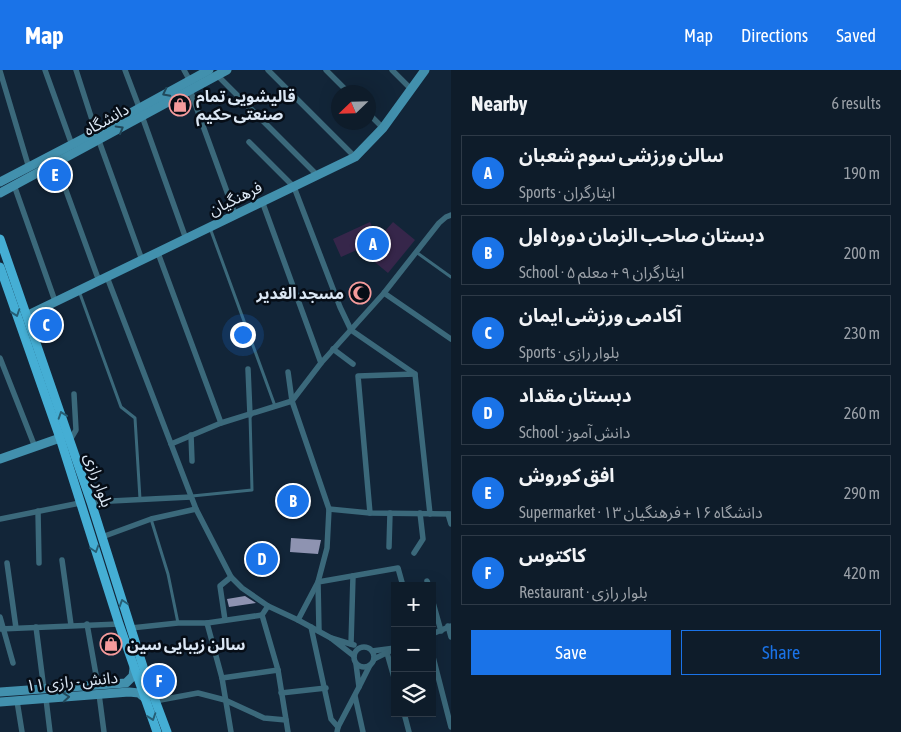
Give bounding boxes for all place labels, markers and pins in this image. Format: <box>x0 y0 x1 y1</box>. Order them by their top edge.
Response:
place label: قالیشویی تمام صنعتی حکیم <box>196 87 295 127</box>
shop icon: قالیشویی تمام صنعتی حکیم <box>168 93 192 117</box>
pin: E <box>39 156 71 194</box>
pin: A <box>357 225 389 263</box>
mosque icon: مسجد الغدیر <box>348 281 372 305</box>
place label: مسجد الغدیر <box>256 284 344 303</box>
pin: C <box>30 306 62 344</box>
pin: B <box>277 482 309 520</box>
pin: D <box>246 540 278 578</box>
shop icon: سالن زیبایی سین <box>99 632 123 656</box>
place label: سالن زیبایی سین <box>127 635 246 654</box>
pin: F <box>143 662 175 700</box>

